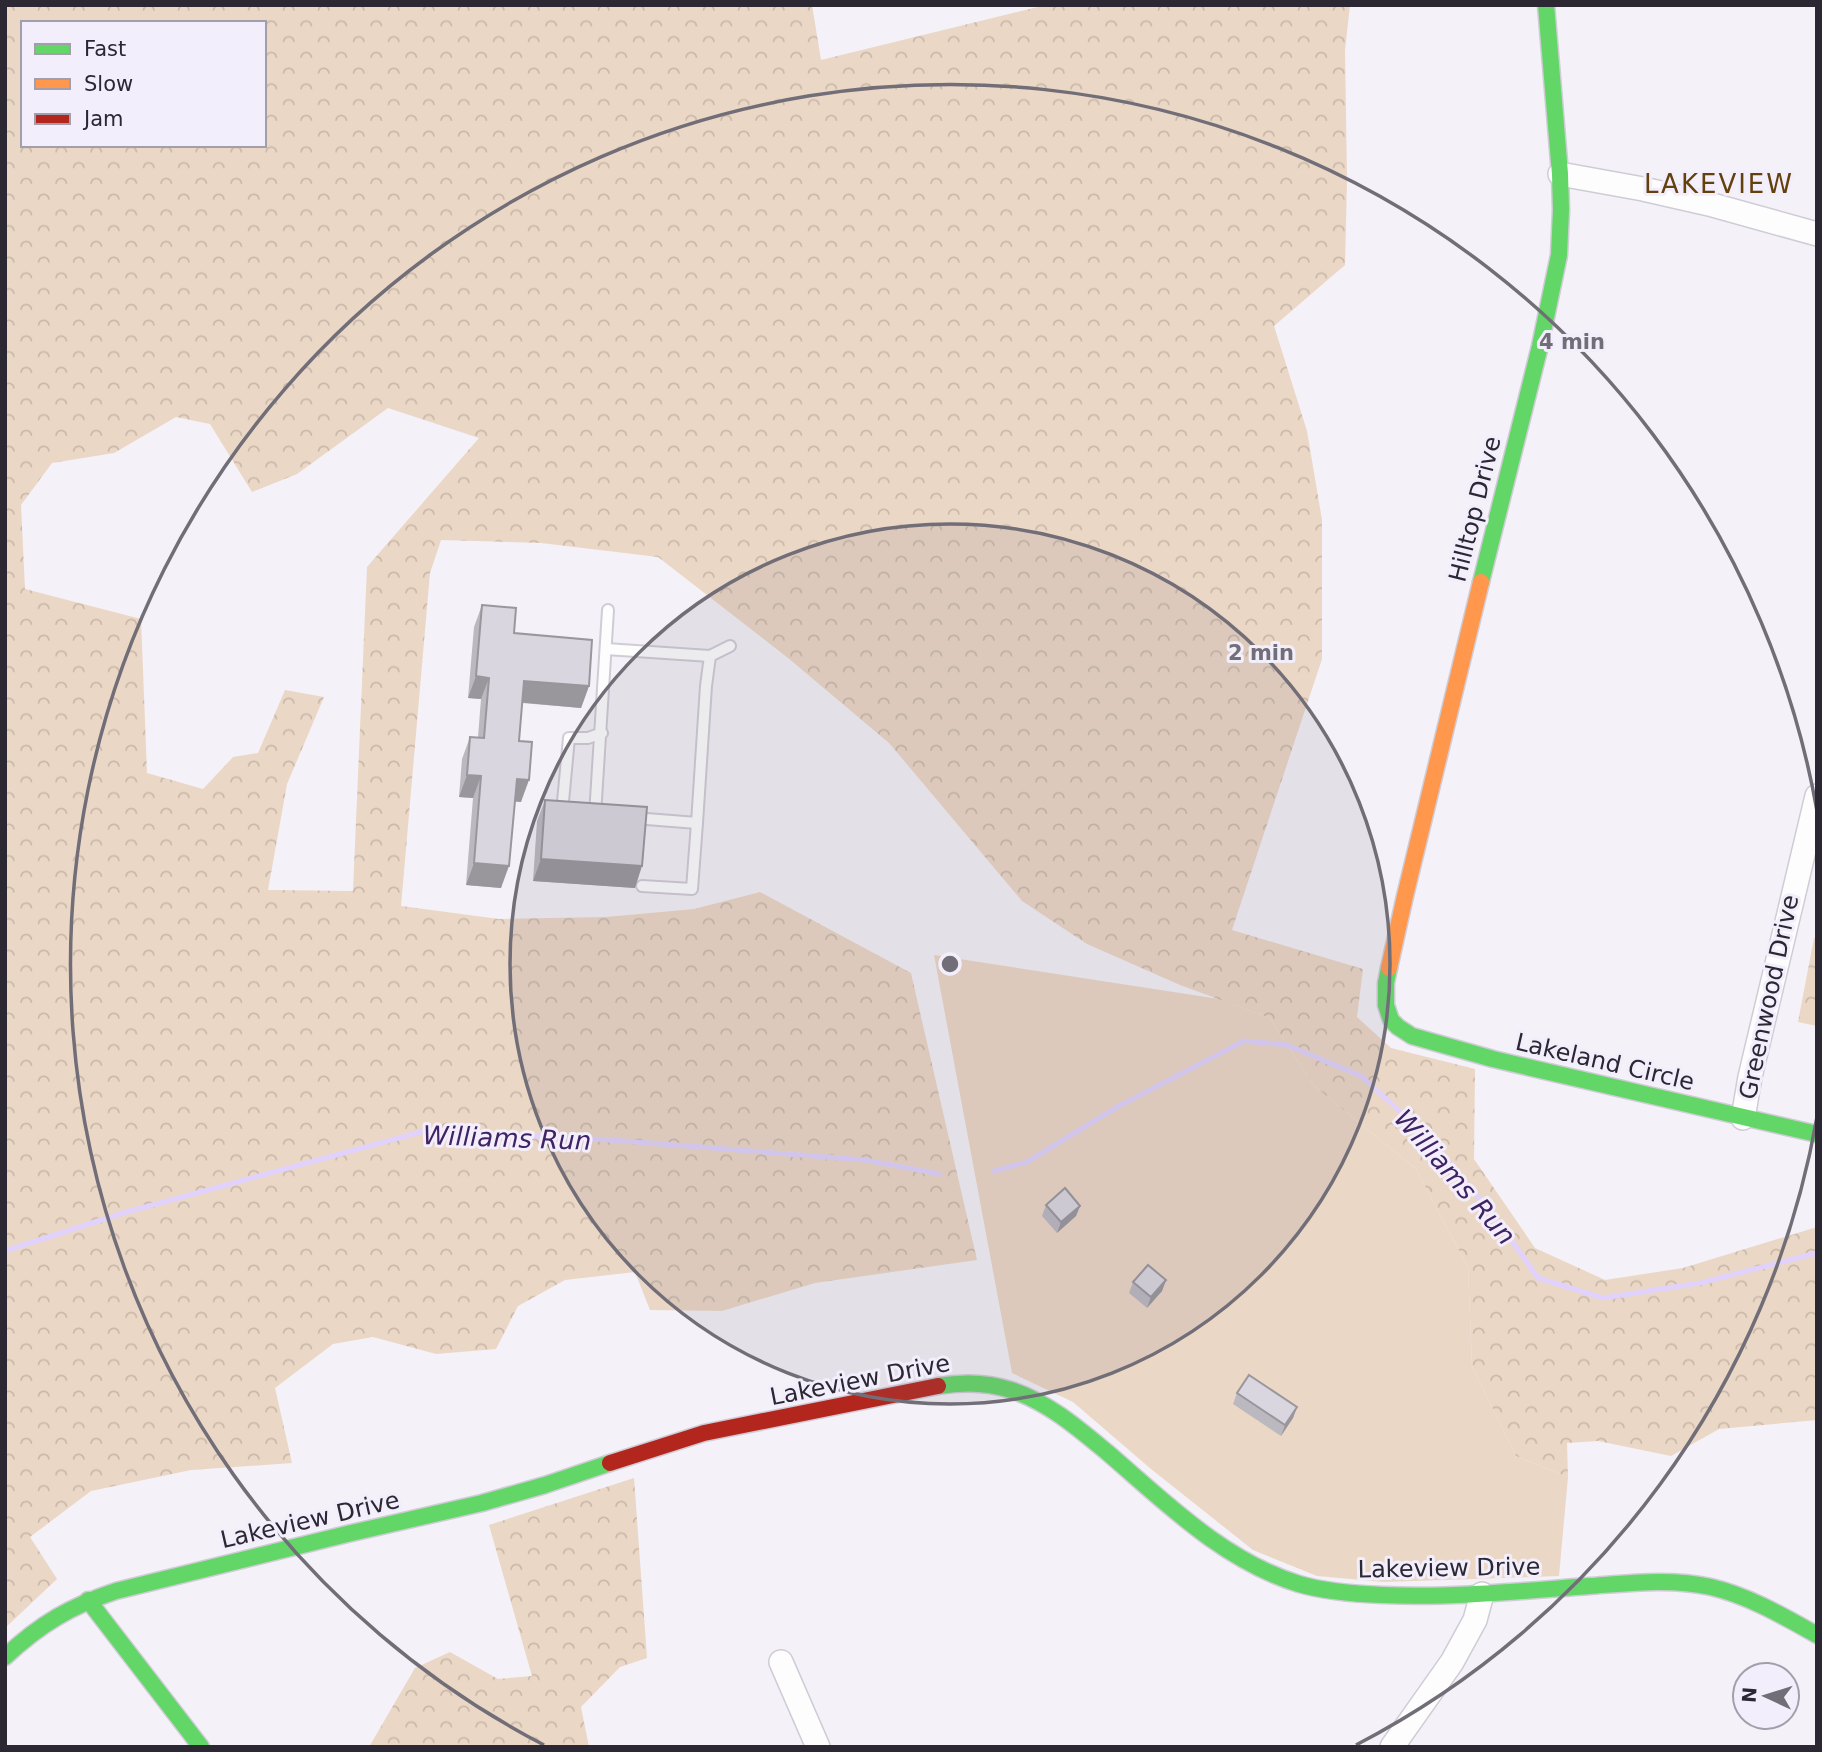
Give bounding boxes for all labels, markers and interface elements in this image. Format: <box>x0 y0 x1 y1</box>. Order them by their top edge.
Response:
legend <box>21 21 266 147</box>
text: Fast <box>84 37 126 61</box>
text: Slow <box>84 72 133 96</box>
text: Jam <box>82 107 124 131</box>
district label: LAKEVIEW <box>1644 169 1794 199</box>
text: 4 min <box>1539 330 1605 354</box>
street label: Hilltop Drive <box>1443 433 1507 585</box>
text: 2 min <box>1228 641 1294 665</box>
street label: Greenwood Drive <box>1734 892 1804 1102</box>
centre of rings <box>938 952 962 976</box>
street label: Lakeland Circle <box>1513 1028 1697 1096</box>
water label: Williams Run <box>1388 1103 1522 1251</box>
water label: Williams Run <box>422 1120 592 1156</box>
street label: Lakeview Drive <box>768 1349 952 1411</box>
street label: Lakeview Drive <box>218 1486 402 1554</box>
street label: Lakeview Drive <box>1357 1552 1541 1584</box>
north arrow <box>1731 1661 1801 1731</box>
text: N <box>1738 1686 1761 1704</box>

